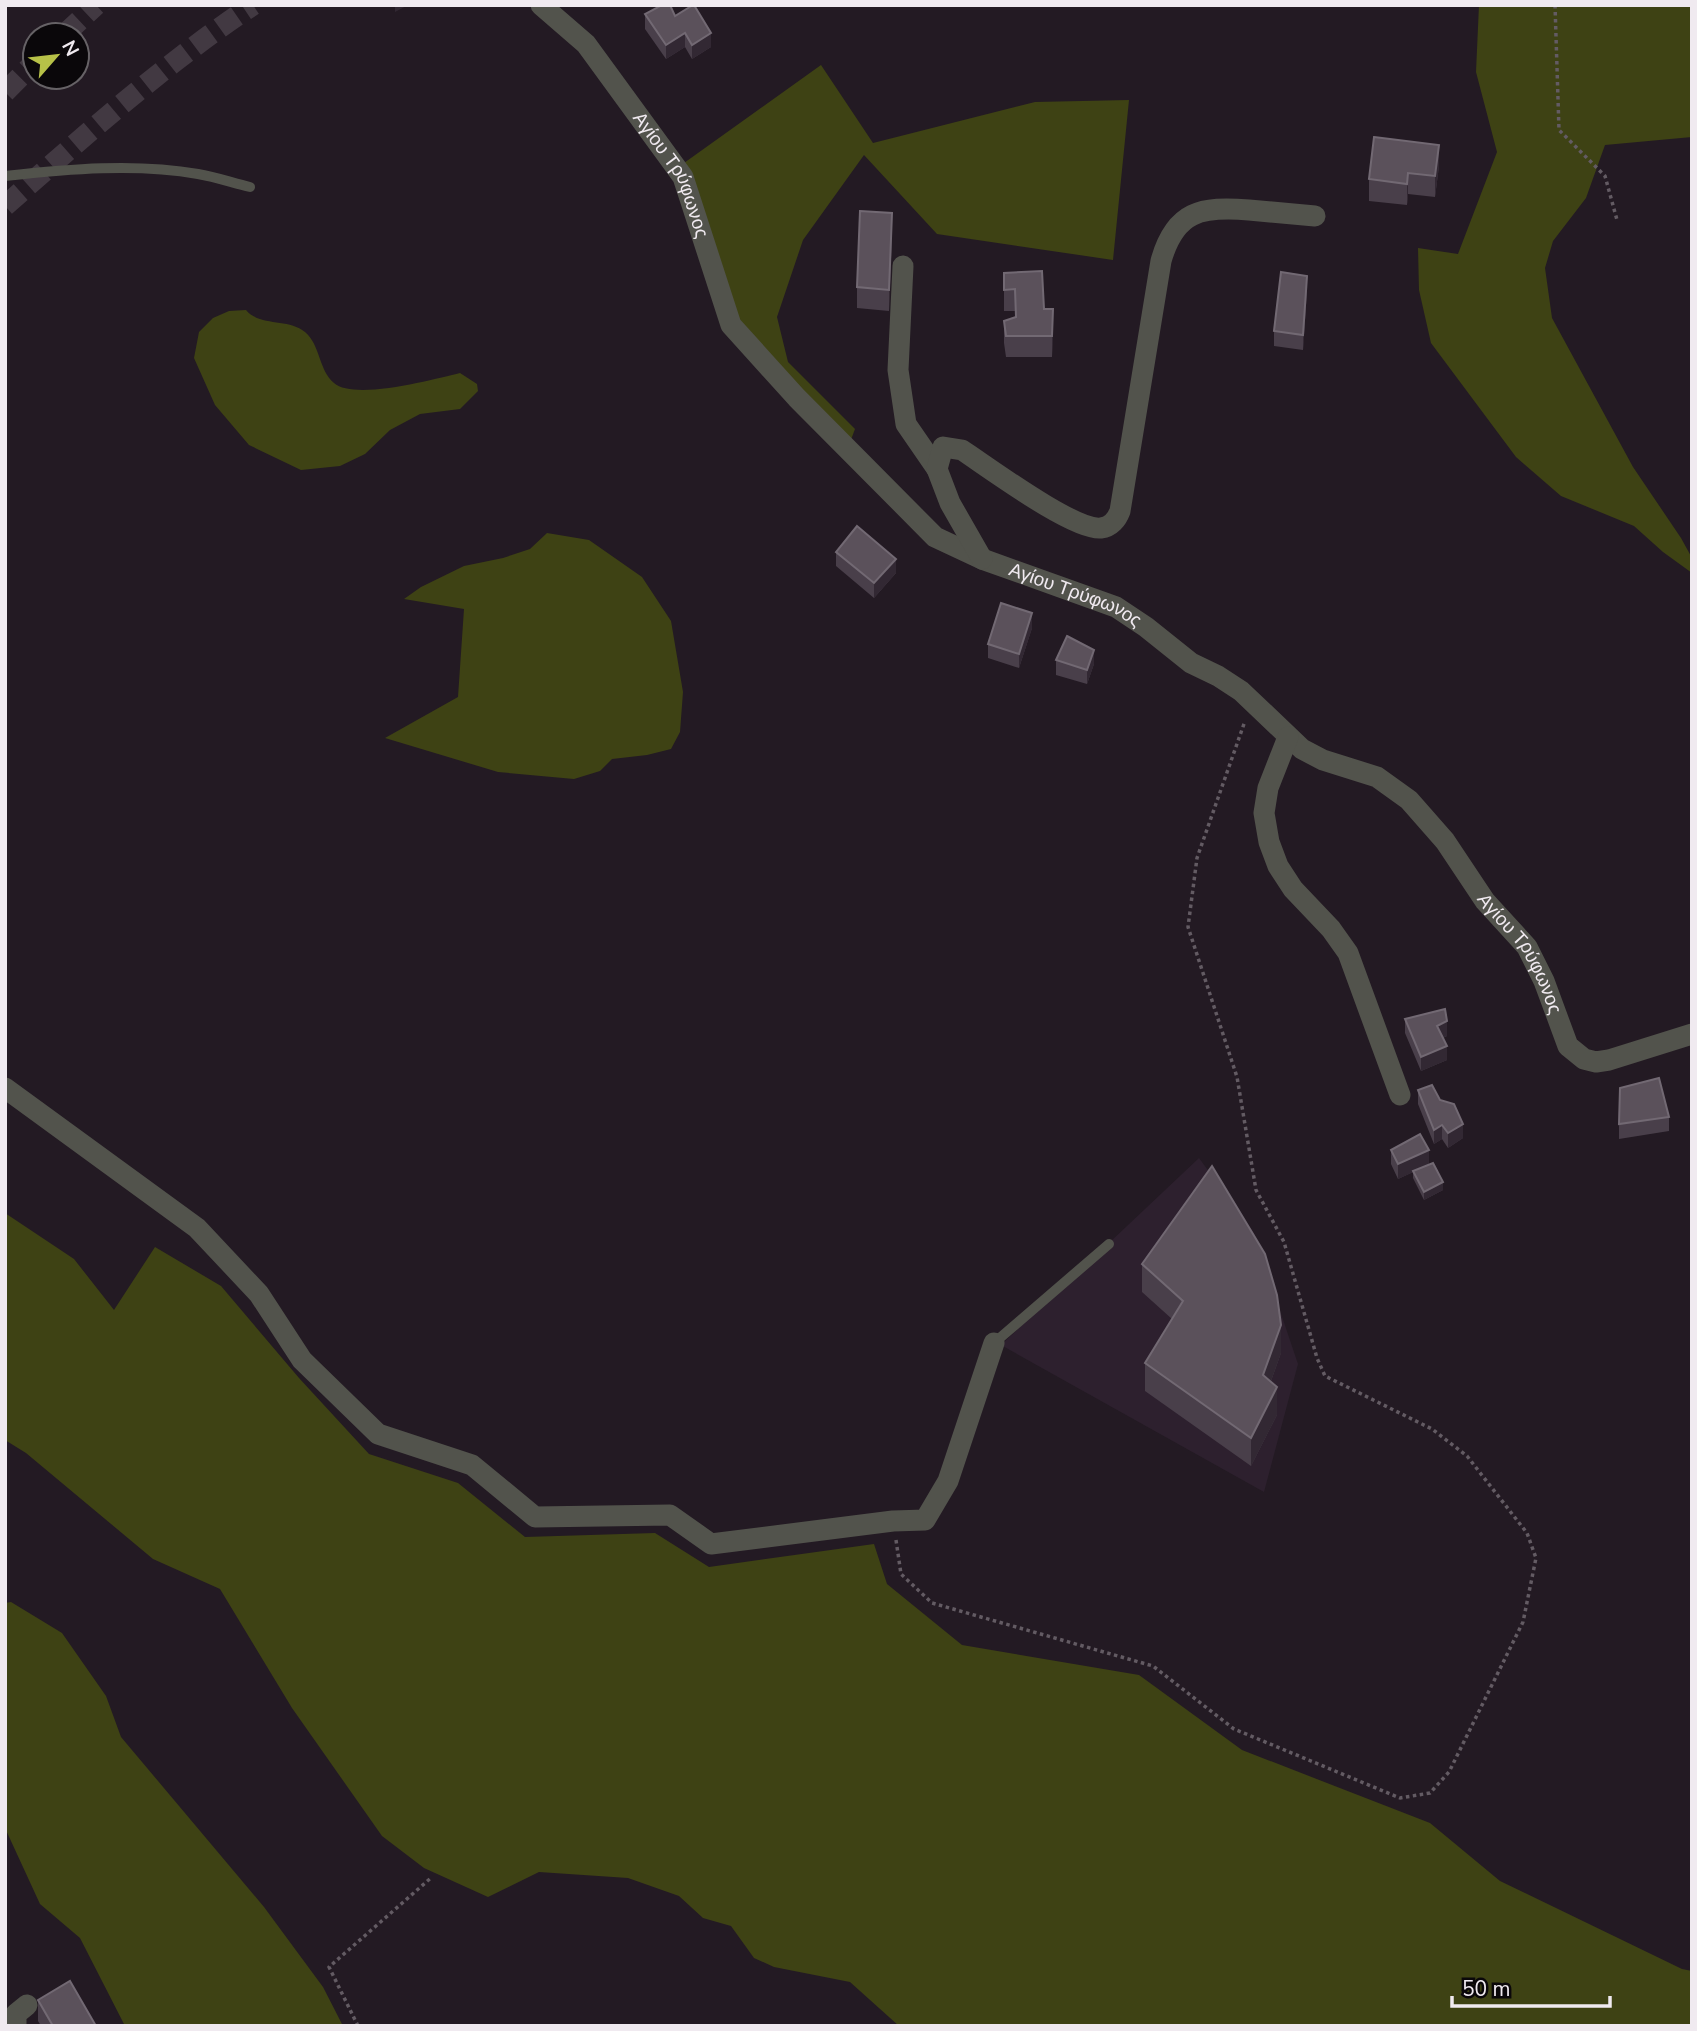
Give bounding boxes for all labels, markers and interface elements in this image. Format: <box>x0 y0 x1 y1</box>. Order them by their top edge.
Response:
north arrow <box>21 21 91 91</box>
text: N <box>55 36 85 61</box>
street label: Αγίου Τρύφωνος <box>627 107 715 241</box>
street label: Αγίου Τρύφωνος <box>1005 557 1147 634</box>
street label: Αγίου Τρύφωνος <box>1471 888 1568 1018</box>
scale bar <box>1452 1965 1610 2009</box>
text: 50 m <box>1462 1975 1511 2003</box>

